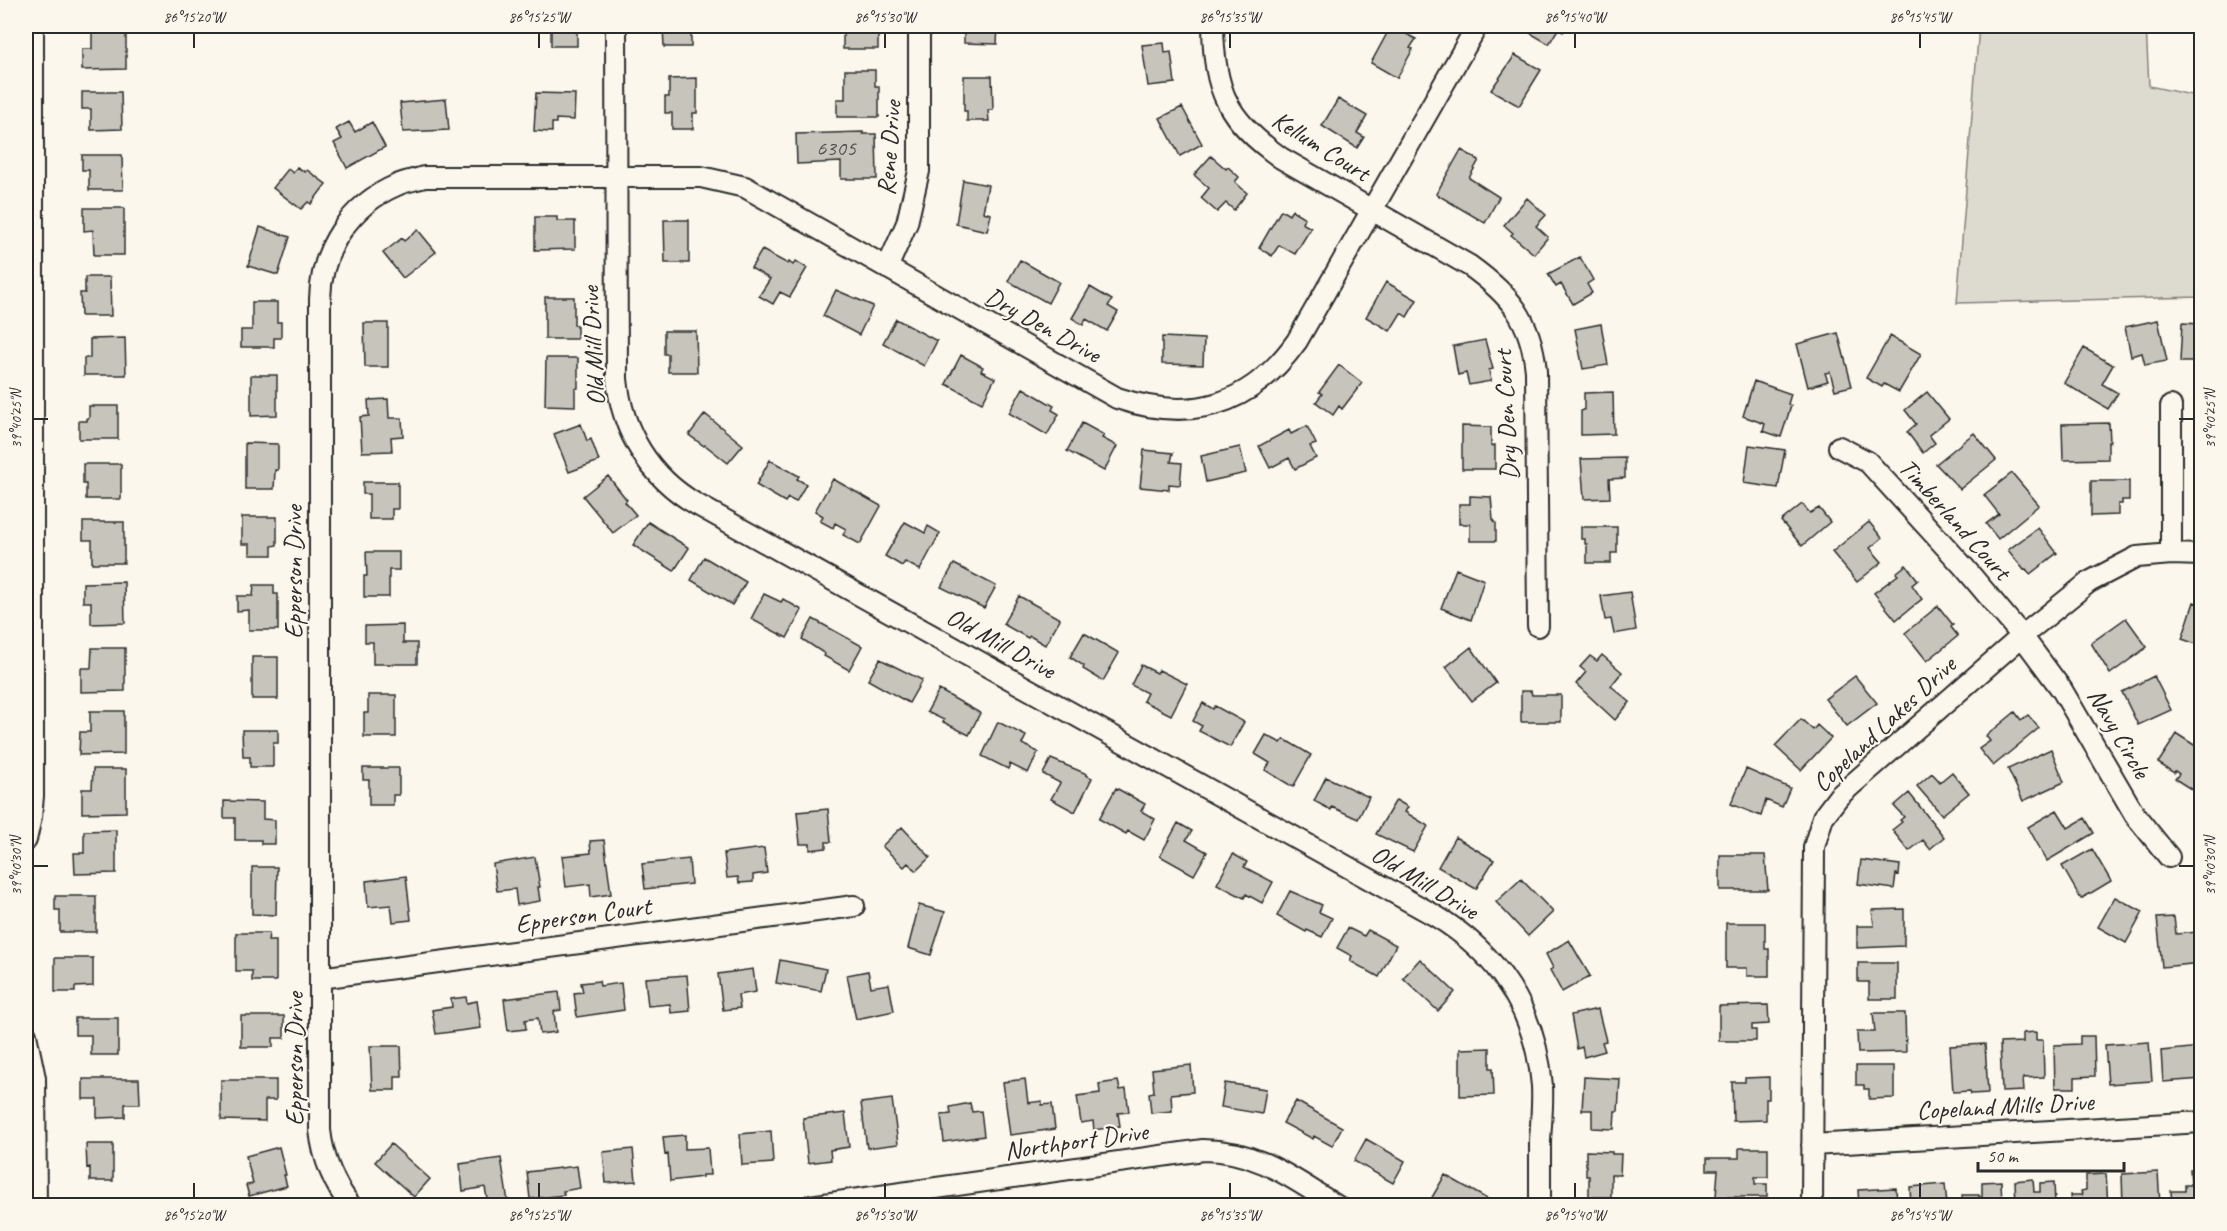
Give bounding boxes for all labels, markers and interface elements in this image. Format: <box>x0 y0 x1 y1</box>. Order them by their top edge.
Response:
text: 86°15'20"W <box>164 8 228 27</box>
text: 86°15'25"W <box>509 8 573 27</box>
text: 86°15'30"W <box>855 8 919 27</box>
text: 86°15'35"W <box>1200 8 1264 27</box>
text: 86°15'40"W <box>1545 8 1609 27</box>
text: 86°15'45"W <box>1890 8 1954 27</box>
street label: Rene Drive <box>869 97 909 196</box>
street label: Kellum Court <box>1266 103 1378 190</box>
house number: 6305 <box>816 134 857 162</box>
street label: Dry Den Drive <box>979 280 1108 371</box>
street label: Old Mill Drive <box>573 284 613 407</box>
street label: Dry Den Court <box>1486 347 1526 481</box>
text: 39°40'25"N <box>7 386 26 449</box>
text: 39°40'25"N <box>2201 386 2220 449</box>
street label: Timberland Court <box>1892 451 2020 589</box>
street label: Epperson Drive <box>277 503 310 639</box>
street label: Old Mill Drive <box>941 600 1063 687</box>
street label: Copeland Lakes Drive <box>1805 647 1965 799</box>
street label: Navy Circle <box>2080 682 2159 785</box>
text: 39°40'30"N <box>7 833 26 896</box>
text: 39°40'30"N <box>2201 833 2220 896</box>
street label: Old Mill Drive <box>1365 837 1486 928</box>
street label: Epperson Court <box>513 889 655 941</box>
street label: Epperson Drive <box>278 990 311 1126</box>
street label: Copeland Mills Drive <box>1916 1085 2096 1127</box>
street label: Northport Drive <box>1002 1114 1152 1167</box>
scale bar <box>1978 1135 2124 1173</box>
text: 50 m <box>1987 1145 2020 1167</box>
text: 86°15'20"W <box>164 1206 228 1225</box>
text: 86°15'25"W <box>509 1206 573 1225</box>
text: 86°15'30"W <box>855 1206 919 1225</box>
text: 86°15'35"W <box>1200 1206 1264 1225</box>
text: 86°15'40"W <box>1545 1206 1609 1225</box>
text: 86°15'45"W <box>1890 1206 1954 1225</box>

